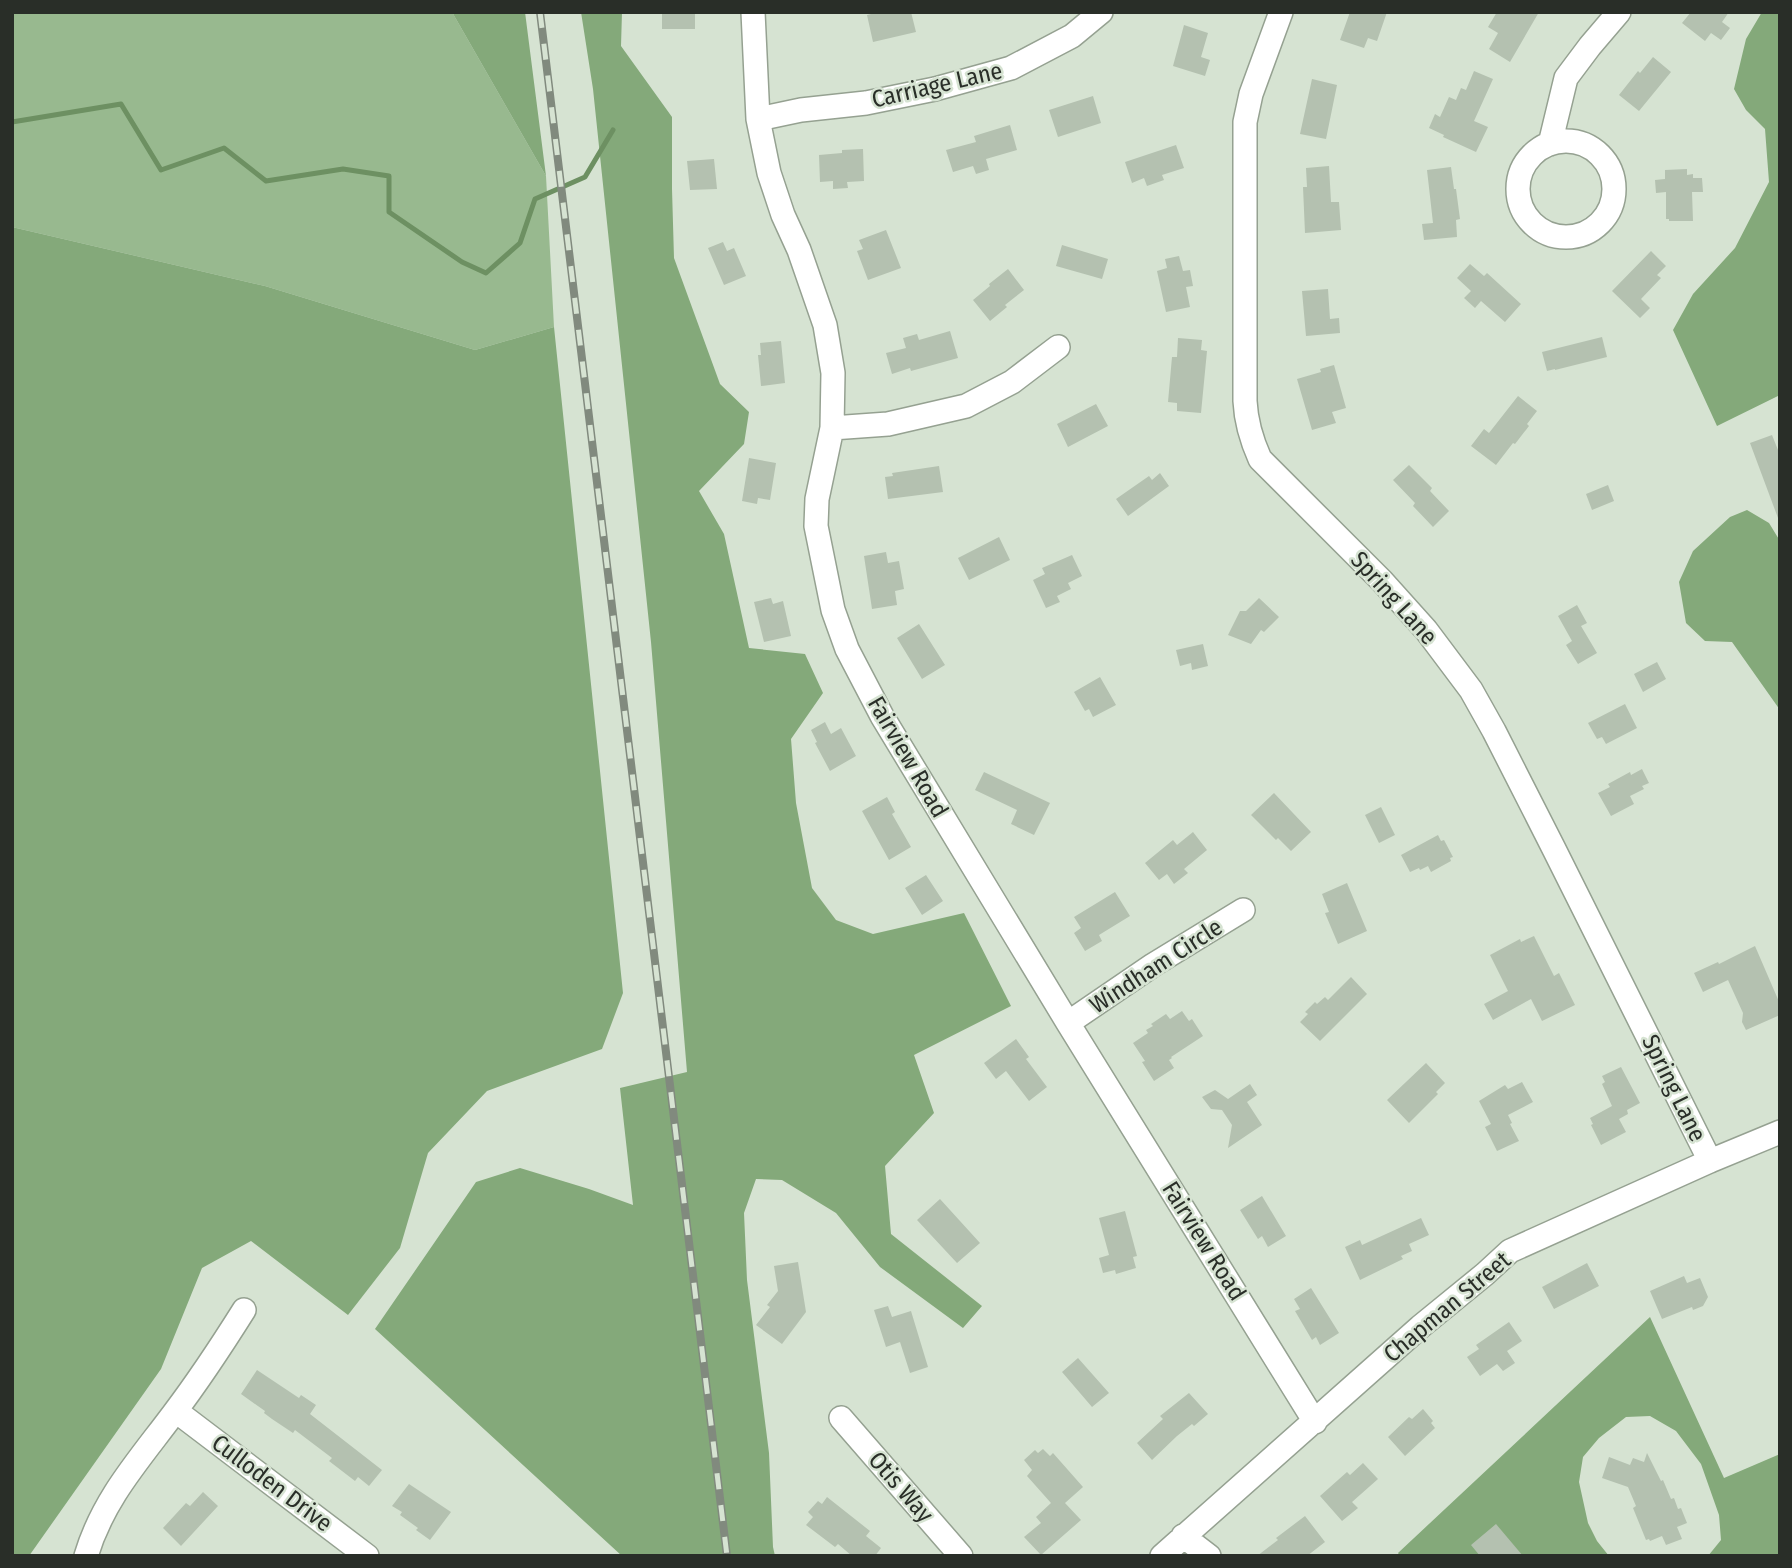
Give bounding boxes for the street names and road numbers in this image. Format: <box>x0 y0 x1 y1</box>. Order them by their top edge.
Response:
street label: Carriage Lane <box>869 56 1005 114</box>
street label: Spring Lane <box>1345 546 1443 650</box>
street label: Fairview Road <box>862 692 954 822</box>
street label: Windham Circle <box>1084 913 1228 1019</box>
street label: Spring Lane <box>1636 1030 1712 1146</box>
street label: Fairview Road <box>1156 1176 1252 1306</box>
street label: Chapman Street <box>1378 1246 1516 1368</box>
street label: Culloden Drive <box>206 1429 338 1537</box>
street label: Otis Way <box>863 1446 939 1528</box>

